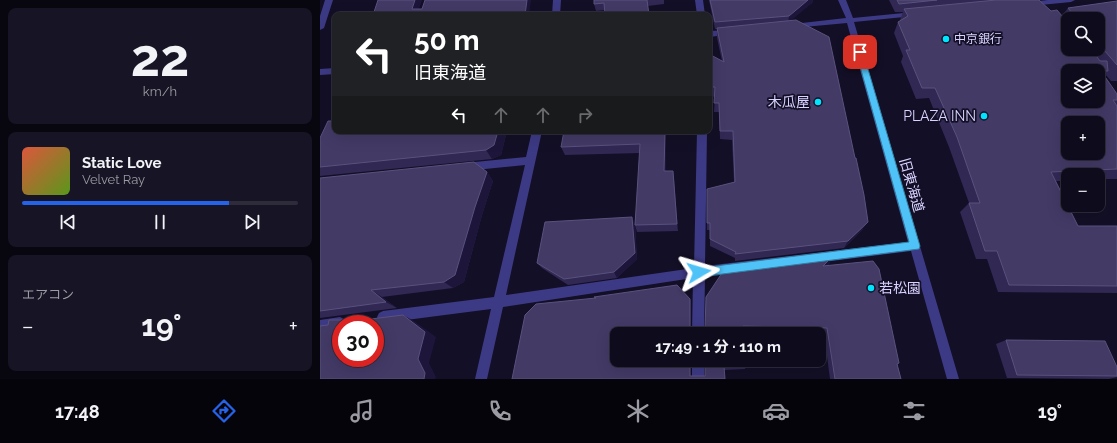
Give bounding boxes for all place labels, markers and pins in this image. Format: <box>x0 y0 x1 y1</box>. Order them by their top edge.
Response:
place label: 中京銀行 <box>954 32 1002 46</box>
marker: 中京銀行 <box>941 34 951 44</box>
pin <box>843 35 877 69</box>
place label: 木瓜屋 <box>768 94 810 110</box>
marker: 木瓜屋 <box>813 97 823 107</box>
place label: PLAZA INN <box>903 108 976 124</box>
marker: PLAZA INN <box>979 111 989 121</box>
place label: 若松園 <box>879 280 921 296</box>
marker: 若松園 <box>866 283 876 293</box>

